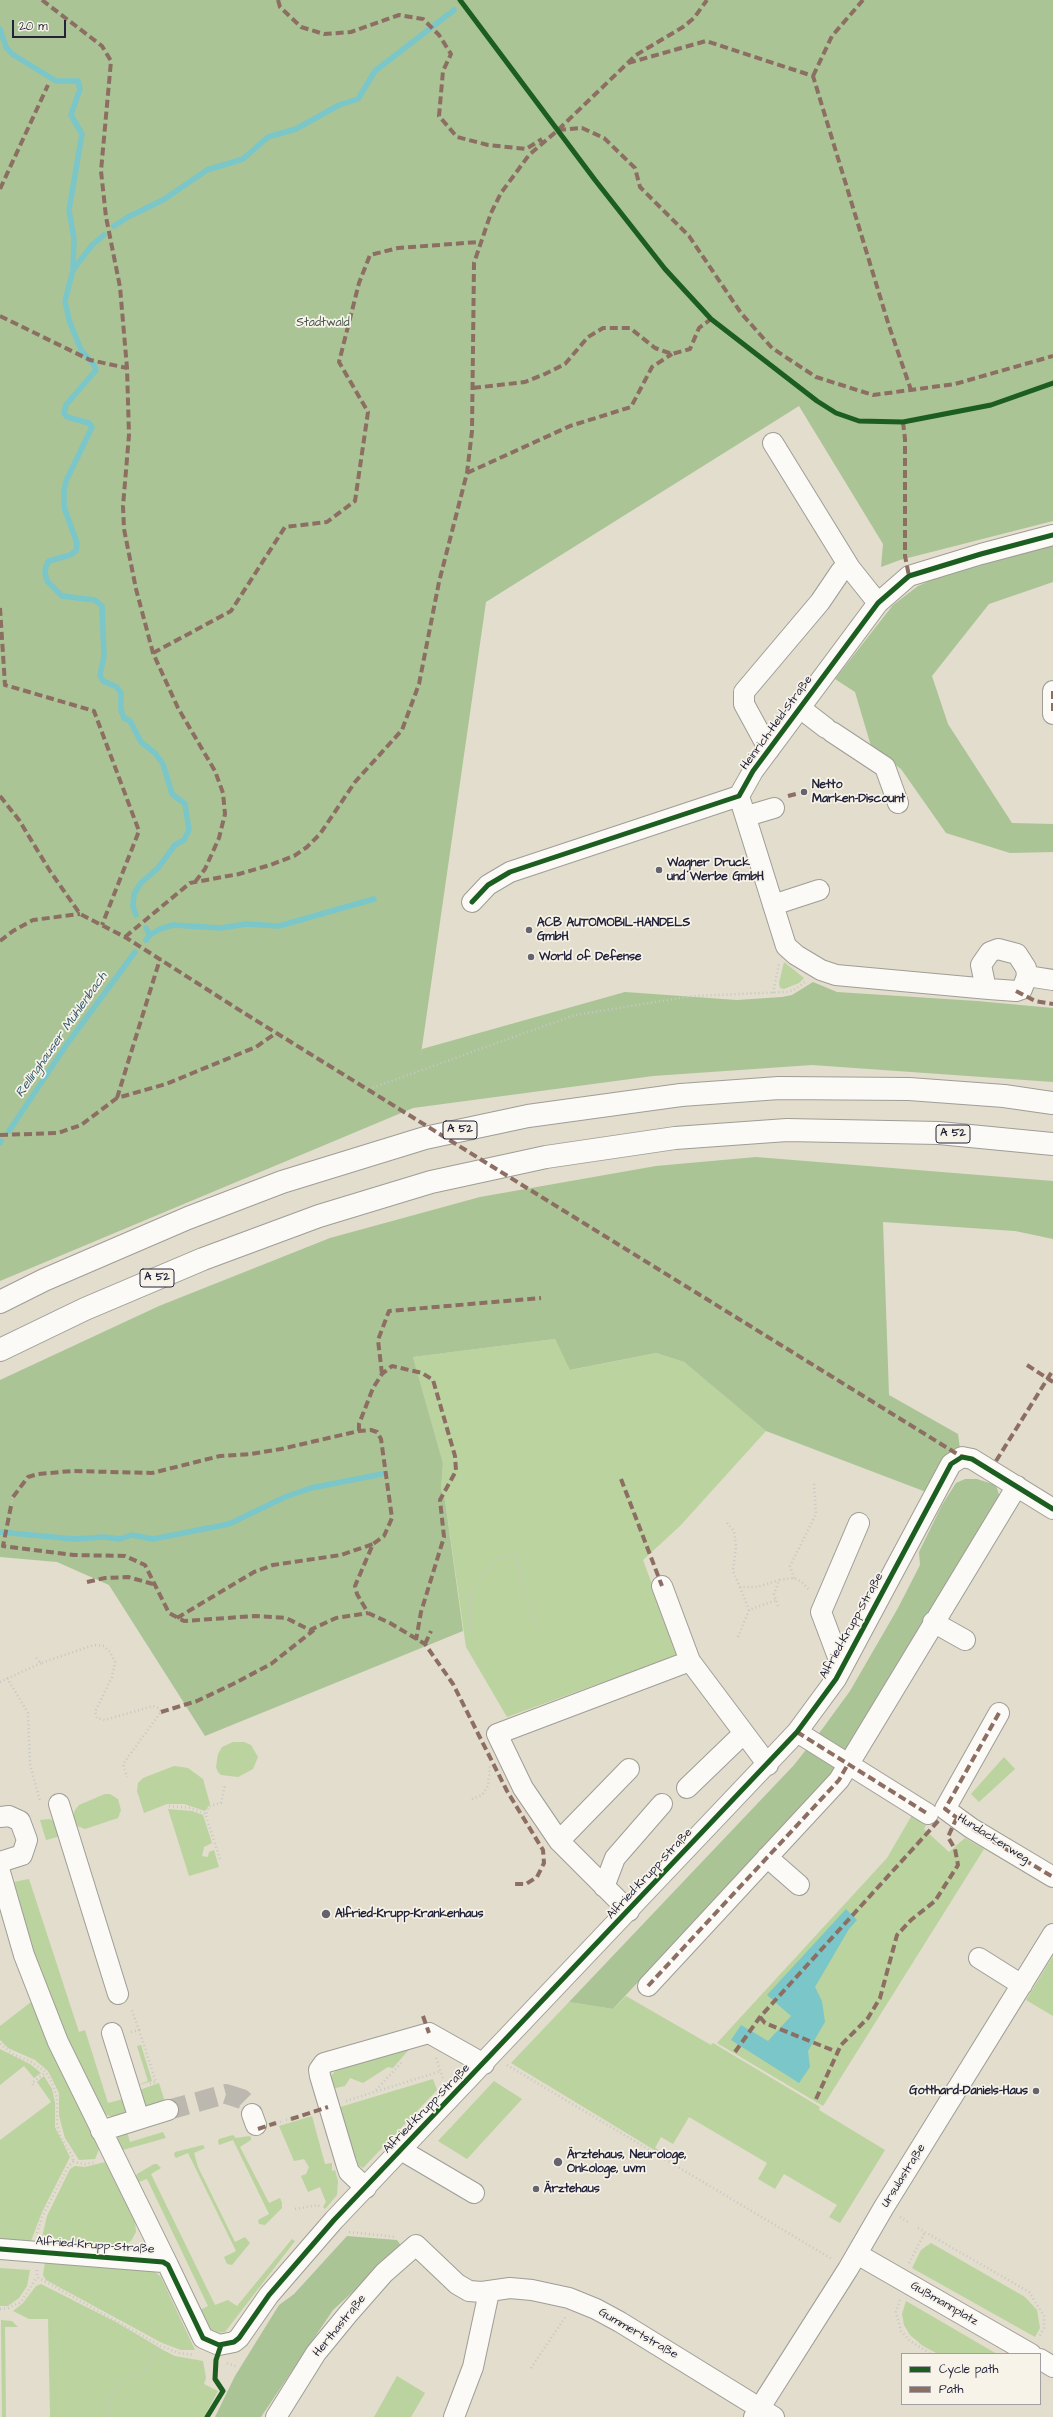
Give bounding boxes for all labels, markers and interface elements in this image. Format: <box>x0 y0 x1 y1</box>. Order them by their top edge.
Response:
scale bar <box>14 12 68 38</box>
text: 20 m <box>19 18 48 35</box>
park label: Stadtwald <box>296 316 350 330</box>
street label: Heinrich-Held-Straße <box>738 673 816 773</box>
place label: Netto Marken-Discount <box>812 778 905 806</box>
marker: Netto Marken-Discount <box>799 787 809 797</box>
place label: Wagner Druck und Werbe GmbH <box>667 856 764 884</box>
marker: Wagner Druck und Werbe GmbH <box>654 865 664 875</box>
place label: ACB AUTOMOBIL-HANDELS GmbH <box>537 916 690 944</box>
marker: ACB AUTOMOBIL-HANDELS GmbH <box>524 925 534 935</box>
place label: World of Defense <box>539 950 642 964</box>
marker: World of Defense <box>526 952 536 962</box>
water label: Rellinghauser Mühlenbach <box>13 969 111 1101</box>
road number: A 52 <box>443 1121 477 1139</box>
road number: A 52 <box>936 1125 970 1143</box>
road number: A 52 <box>140 1269 174 1287</box>
street label: Alfried-Krupp-Straße <box>817 1571 887 1681</box>
street label: Hundackerweg <box>954 1811 1032 1867</box>
street label: Alfried-Krupp-Straße <box>604 1826 696 1922</box>
place label: Alfried-Krupp-Krankenhaus <box>335 1907 484 1921</box>
marker: Alfried-Krupp-Krankenhaus <box>320 1908 332 1920</box>
street label: Alfried-Krupp-Straße <box>381 2061 473 2157</box>
place label: Gotthard-Daniels-Haus <box>909 2084 1028 2098</box>
marker: Gotthard-Daniels-Haus <box>1031 2086 1041 2096</box>
street label: Ursulastraße <box>879 2142 929 2210</box>
place label: Ärztehaus, Neurologe, Onkologe, uvm <box>567 2148 687 2176</box>
marker: Ärztehaus, Neurologe, Onkologe, uvm <box>552 2156 564 2168</box>
place label: Ärztehaus <box>544 2182 600 2196</box>
marker: Ärztehaus <box>531 2184 541 2194</box>
street label: Alfried-Krupp-Straße <box>35 2235 155 2257</box>
street label: Gußmannplatz <box>908 2279 980 2329</box>
street label: Herthastraße <box>311 2292 369 2360</box>
street label: Gummertstraße <box>596 2305 680 2363</box>
legend <box>901 2353 1041 2405</box>
text: Cycle path <box>939 2361 998 2378</box>
text: Path <box>939 2381 964 2398</box>

